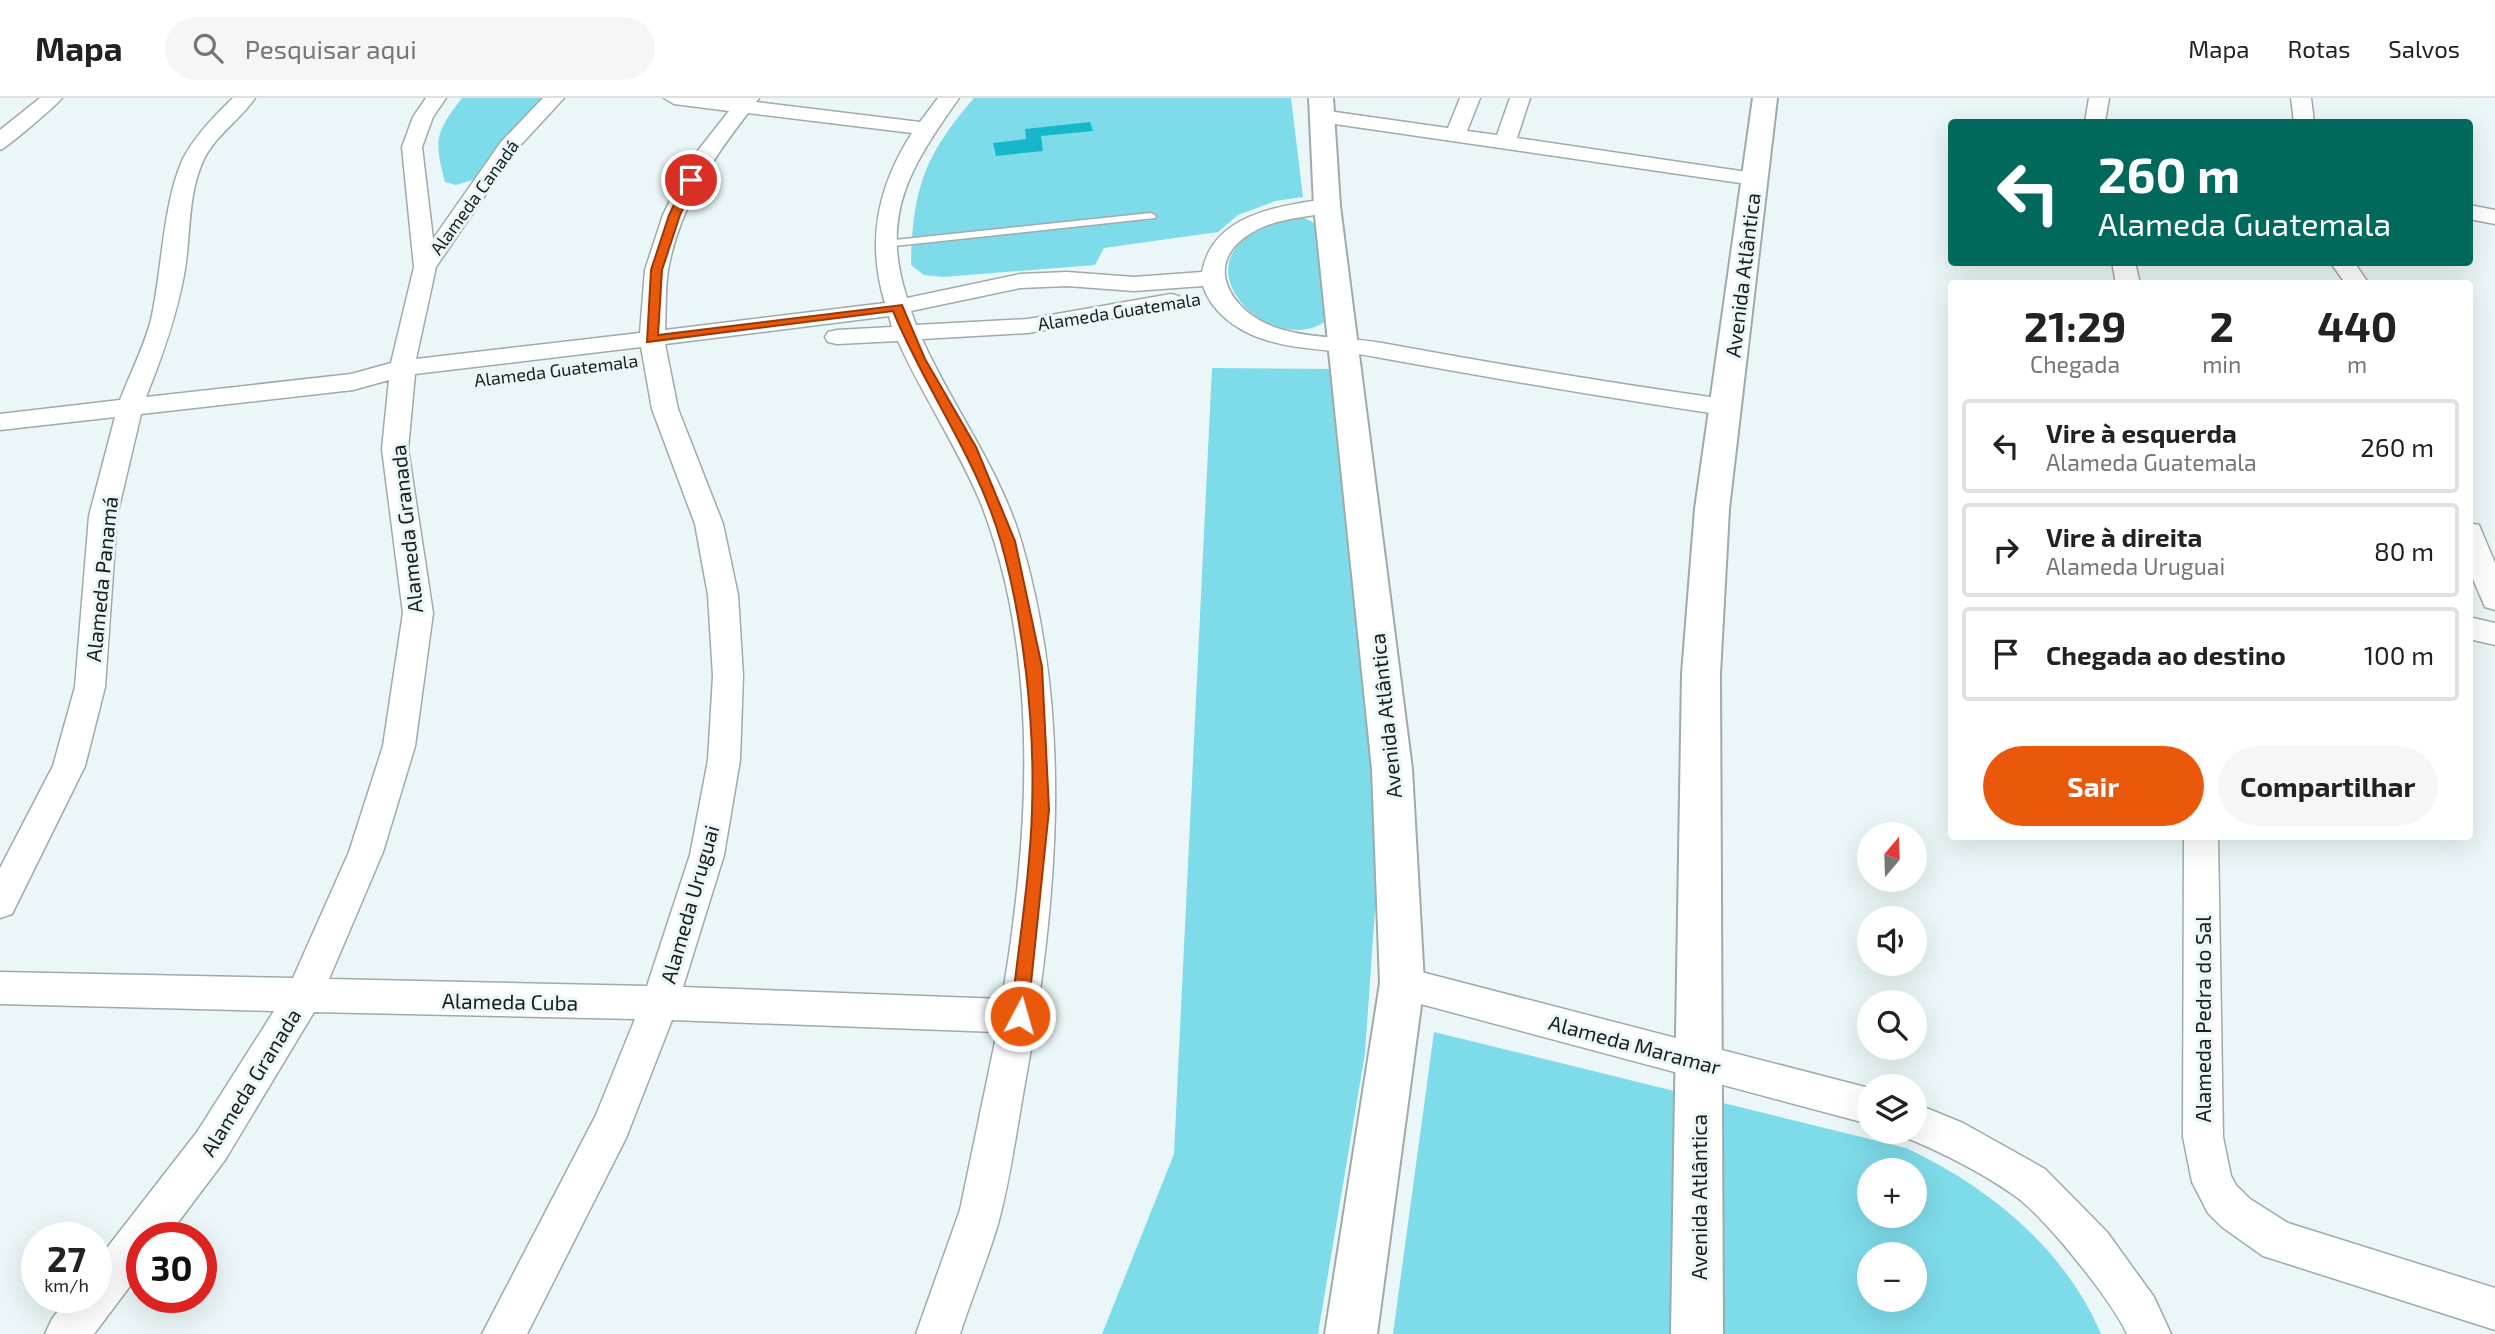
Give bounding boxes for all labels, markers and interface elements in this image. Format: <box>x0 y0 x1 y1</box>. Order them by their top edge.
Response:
search box <box>165 17 655 80</box>
text: Mapa <box>35 28 123 68</box>
icon: search <box>189 29 227 67</box>
text: Pesquisar aqui <box>245 33 417 64</box>
text: Mapa <box>2188 34 2250 63</box>
text: Rotas <box>2288 34 2350 63</box>
text: Salvos <box>2388 34 2460 63</box>
street label: Alameda Canadá <box>425 135 523 259</box>
text: 260 m <box>2098 144 2240 203</box>
icon: left <box>1983 147 2074 238</box>
pin <box>661 150 721 210</box>
icon: arrive <box>672 161 710 199</box>
street label: Avenida Atlântica <box>1719 191 1765 359</box>
text: Alameda Guatemala <box>2098 204 2391 242</box>
street label: Alameda Guatemala <box>1036 287 1202 335</box>
text: 21:29 <box>2024 300 2126 350</box>
text: 2 <box>2210 300 2234 350</box>
text: 440 <box>2317 300 2397 350</box>
street label: Alameda Guatemala <box>473 349 639 391</box>
text: Chegada <box>2030 350 2120 378</box>
text: min <box>2202 350 2241 378</box>
text: m <box>2347 350 2367 378</box>
text: Vire à esquerda <box>2046 417 2237 448</box>
icon: left <box>1987 427 2025 465</box>
text: 260 m <box>2360 431 2434 462</box>
street label: Alameda Granada <box>385 444 427 614</box>
text: Alameda Guatemala <box>2046 448 2257 476</box>
street label: Alameda Panamá <box>80 495 122 663</box>
text: Vire à direita <box>2046 521 2202 552</box>
icon: right <box>1987 531 2025 569</box>
text: 80 m <box>2374 535 2434 566</box>
text: Alameda Uruguai <box>2046 552 2225 580</box>
street label: Avenida Atlântica <box>1364 632 1406 800</box>
icon: arrive <box>1987 635 2025 673</box>
text: Chegada ao destino <box>2046 639 2286 670</box>
text: 100 m <box>2364 639 2434 670</box>
button: Sair <box>1983 746 2204 826</box>
button: Compartilhar <box>2218 746 2438 826</box>
street label: Alameda Uruguai <box>654 822 724 986</box>
north arrow <box>1857 822 1927 892</box>
map controls <box>1857 822 1927 1312</box>
button: sound <box>1857 906 1927 976</box>
street label: Alameda Pedra do Sal <box>2190 915 2215 1123</box>
position arrow <box>983 979 1057 1053</box>
street label: Alameda Cuba <box>442 987 578 1015</box>
button: search <box>1857 990 1927 1060</box>
street label: Alameda Granada <box>195 1004 305 1160</box>
street label: Alameda Maramar <box>1546 1009 1724 1079</box>
button: layers <box>1857 1074 1927 1144</box>
street label: Avenida Atlântica <box>1686 1114 1711 1280</box>
button: + <box>1857 1158 1927 1228</box>
speed limit sign: 30 <box>126 1222 217 1313</box>
text: 27 <box>47 1237 86 1279</box>
button: − <box>1857 1242 1927 1312</box>
text: km/h <box>44 1274 89 1296</box>

